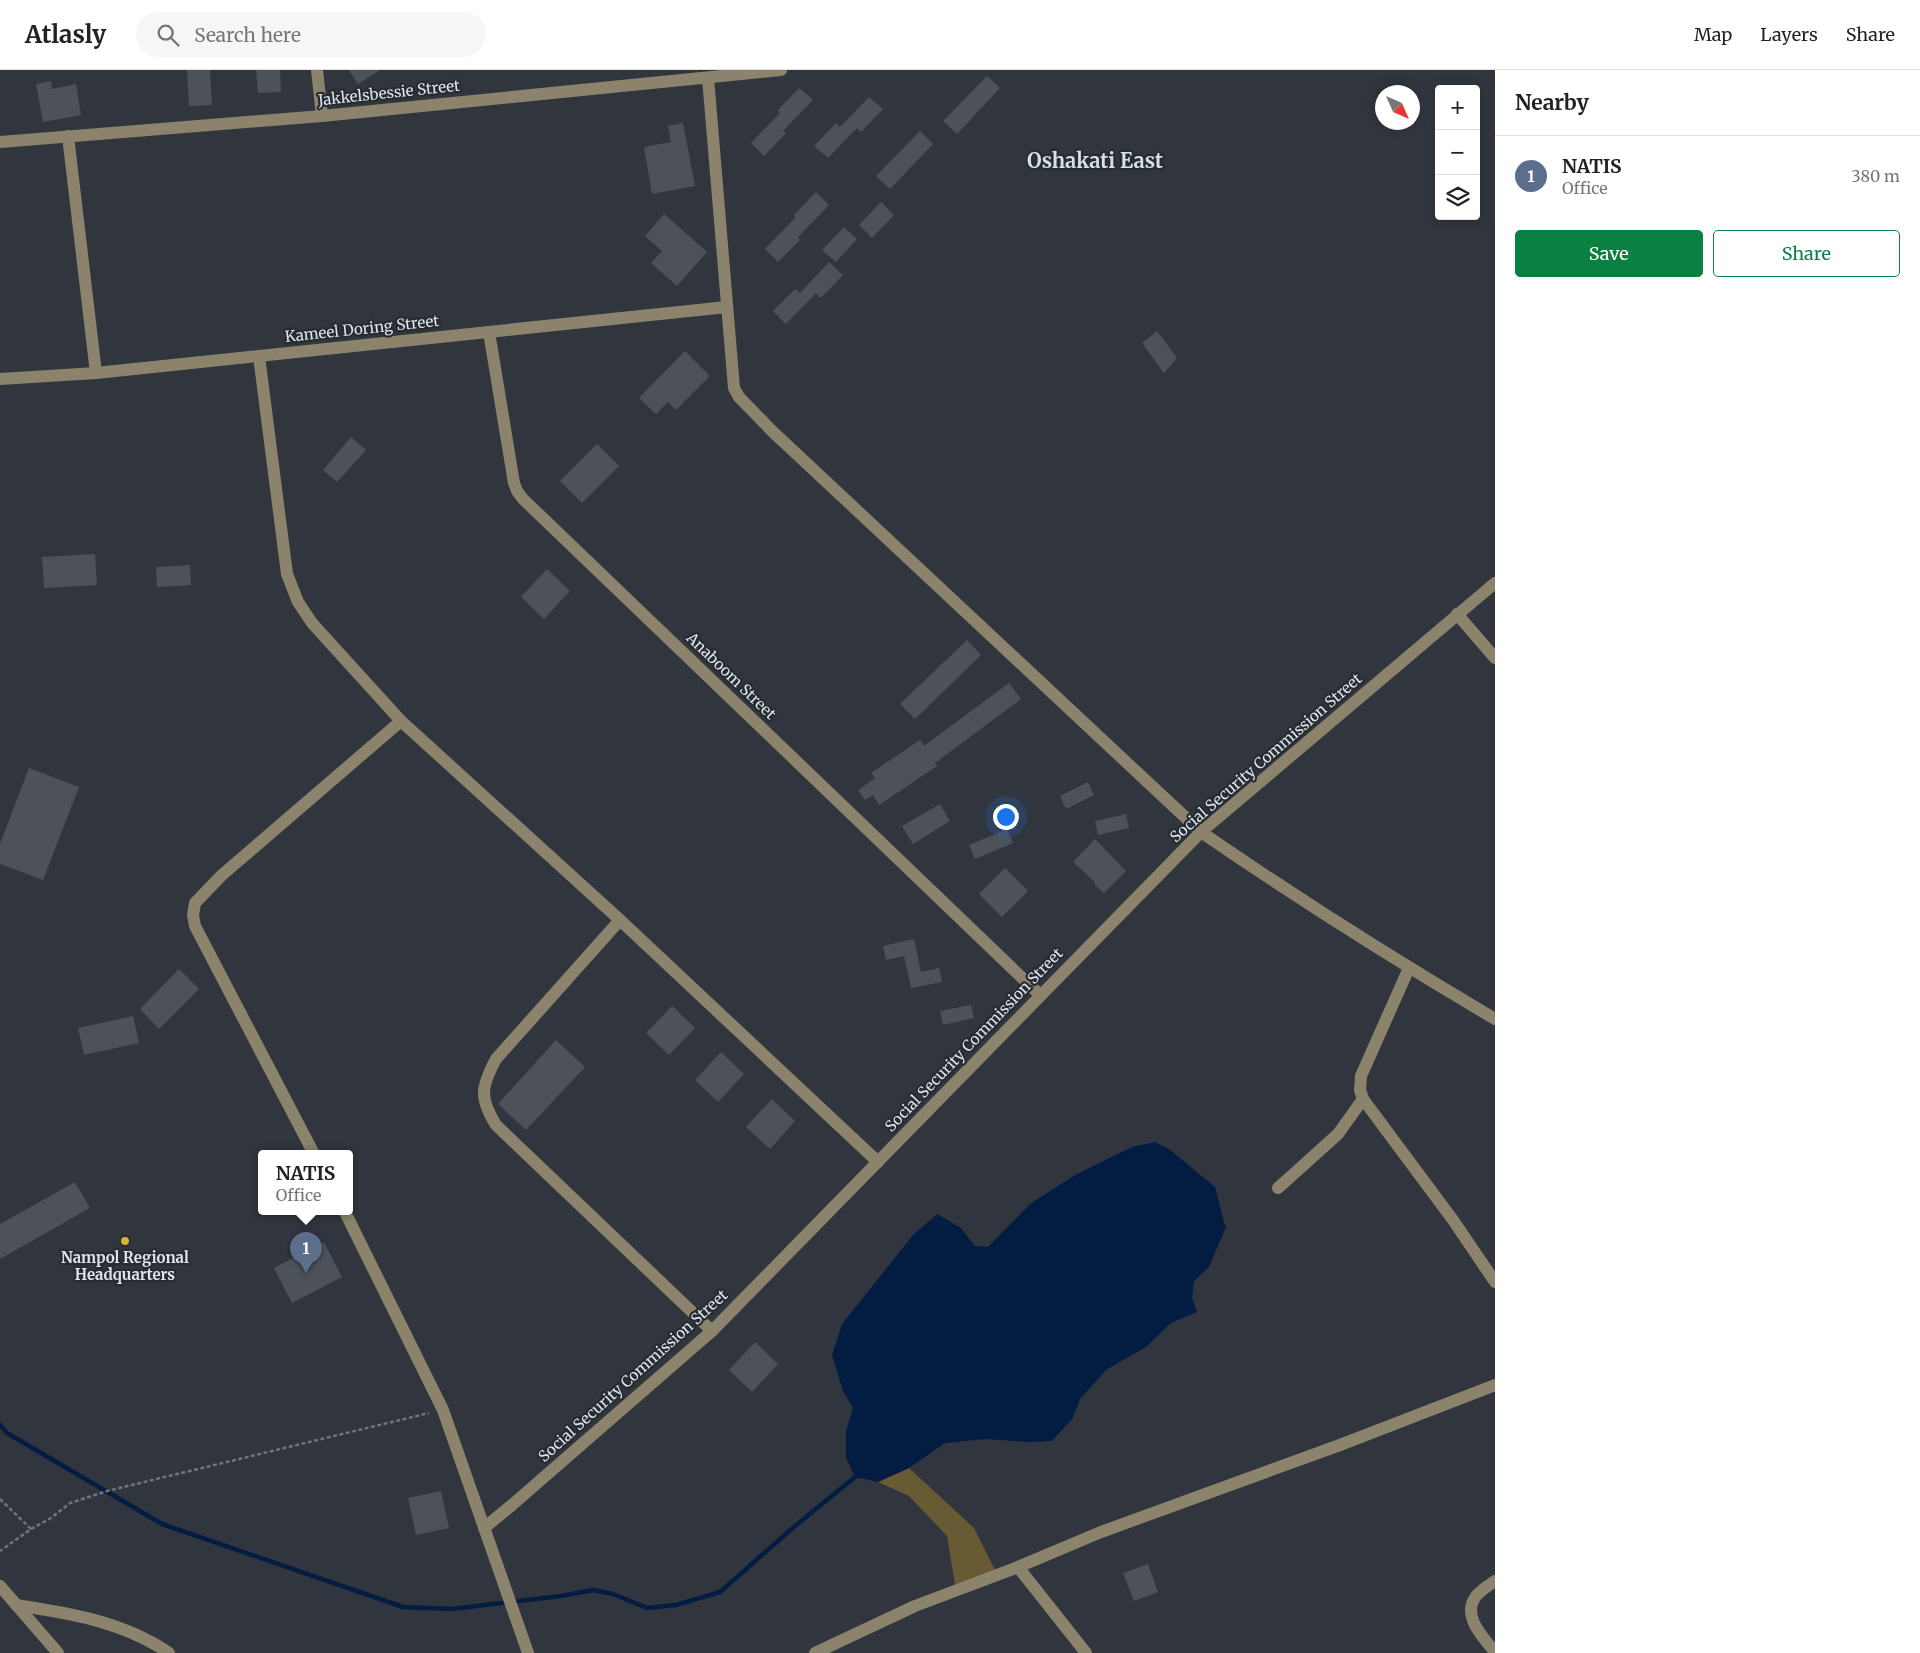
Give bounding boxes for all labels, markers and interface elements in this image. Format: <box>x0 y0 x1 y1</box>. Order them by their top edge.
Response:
search box <box>136 12 486 57</box>
text: Atlasly <box>25 19 106 50</box>
icon: search <box>154 21 182 49</box>
text: Search here <box>194 23 301 47</box>
text: Map <box>1694 23 1732 46</box>
text: Layers <box>1760 23 1818 46</box>
text: Share <box>1846 23 1895 46</box>
street label: Jakkelsbessie Street <box>316 76 461 110</box>
north arrow <box>1375 85 1420 130</box>
map controls <box>1435 85 1480 220</box>
button: + <box>1435 85 1480 130</box>
text: Nearby <box>1515 89 1589 116</box>
button: − <box>1435 130 1480 175</box>
district label: Oshakati East <box>1027 148 1163 173</box>
text: NATIS <box>1562 154 1621 178</box>
text: 1 <box>1527 166 1535 186</box>
text: 380 m <box>1852 166 1900 186</box>
button: layers <box>1435 175 1480 220</box>
text: Office <box>1562 178 1608 198</box>
button: Save <box>1515 230 1703 277</box>
button: Share <box>1713 230 1900 277</box>
street label: Kameel Doring Street <box>284 311 440 346</box>
street label: Anaboom Street <box>682 627 780 723</box>
street label: Social Security Commission Street <box>1166 669 1366 846</box>
your location <box>993 804 1019 830</box>
street label: Social Security Commission Street <box>881 944 1067 1136</box>
popup <box>258 1150 353 1215</box>
text: NATIS <box>276 1161 335 1185</box>
text: Office <box>276 1185 321 1205</box>
pin: 1 <box>290 1232 322 1273</box>
marker: Nampol Regional Headquarters <box>119 1235 131 1247</box>
place label: Nampol Regional Headquarters <box>61 1248 189 1284</box>
street label: Social Security Commission Street <box>534 1285 731 1466</box>

